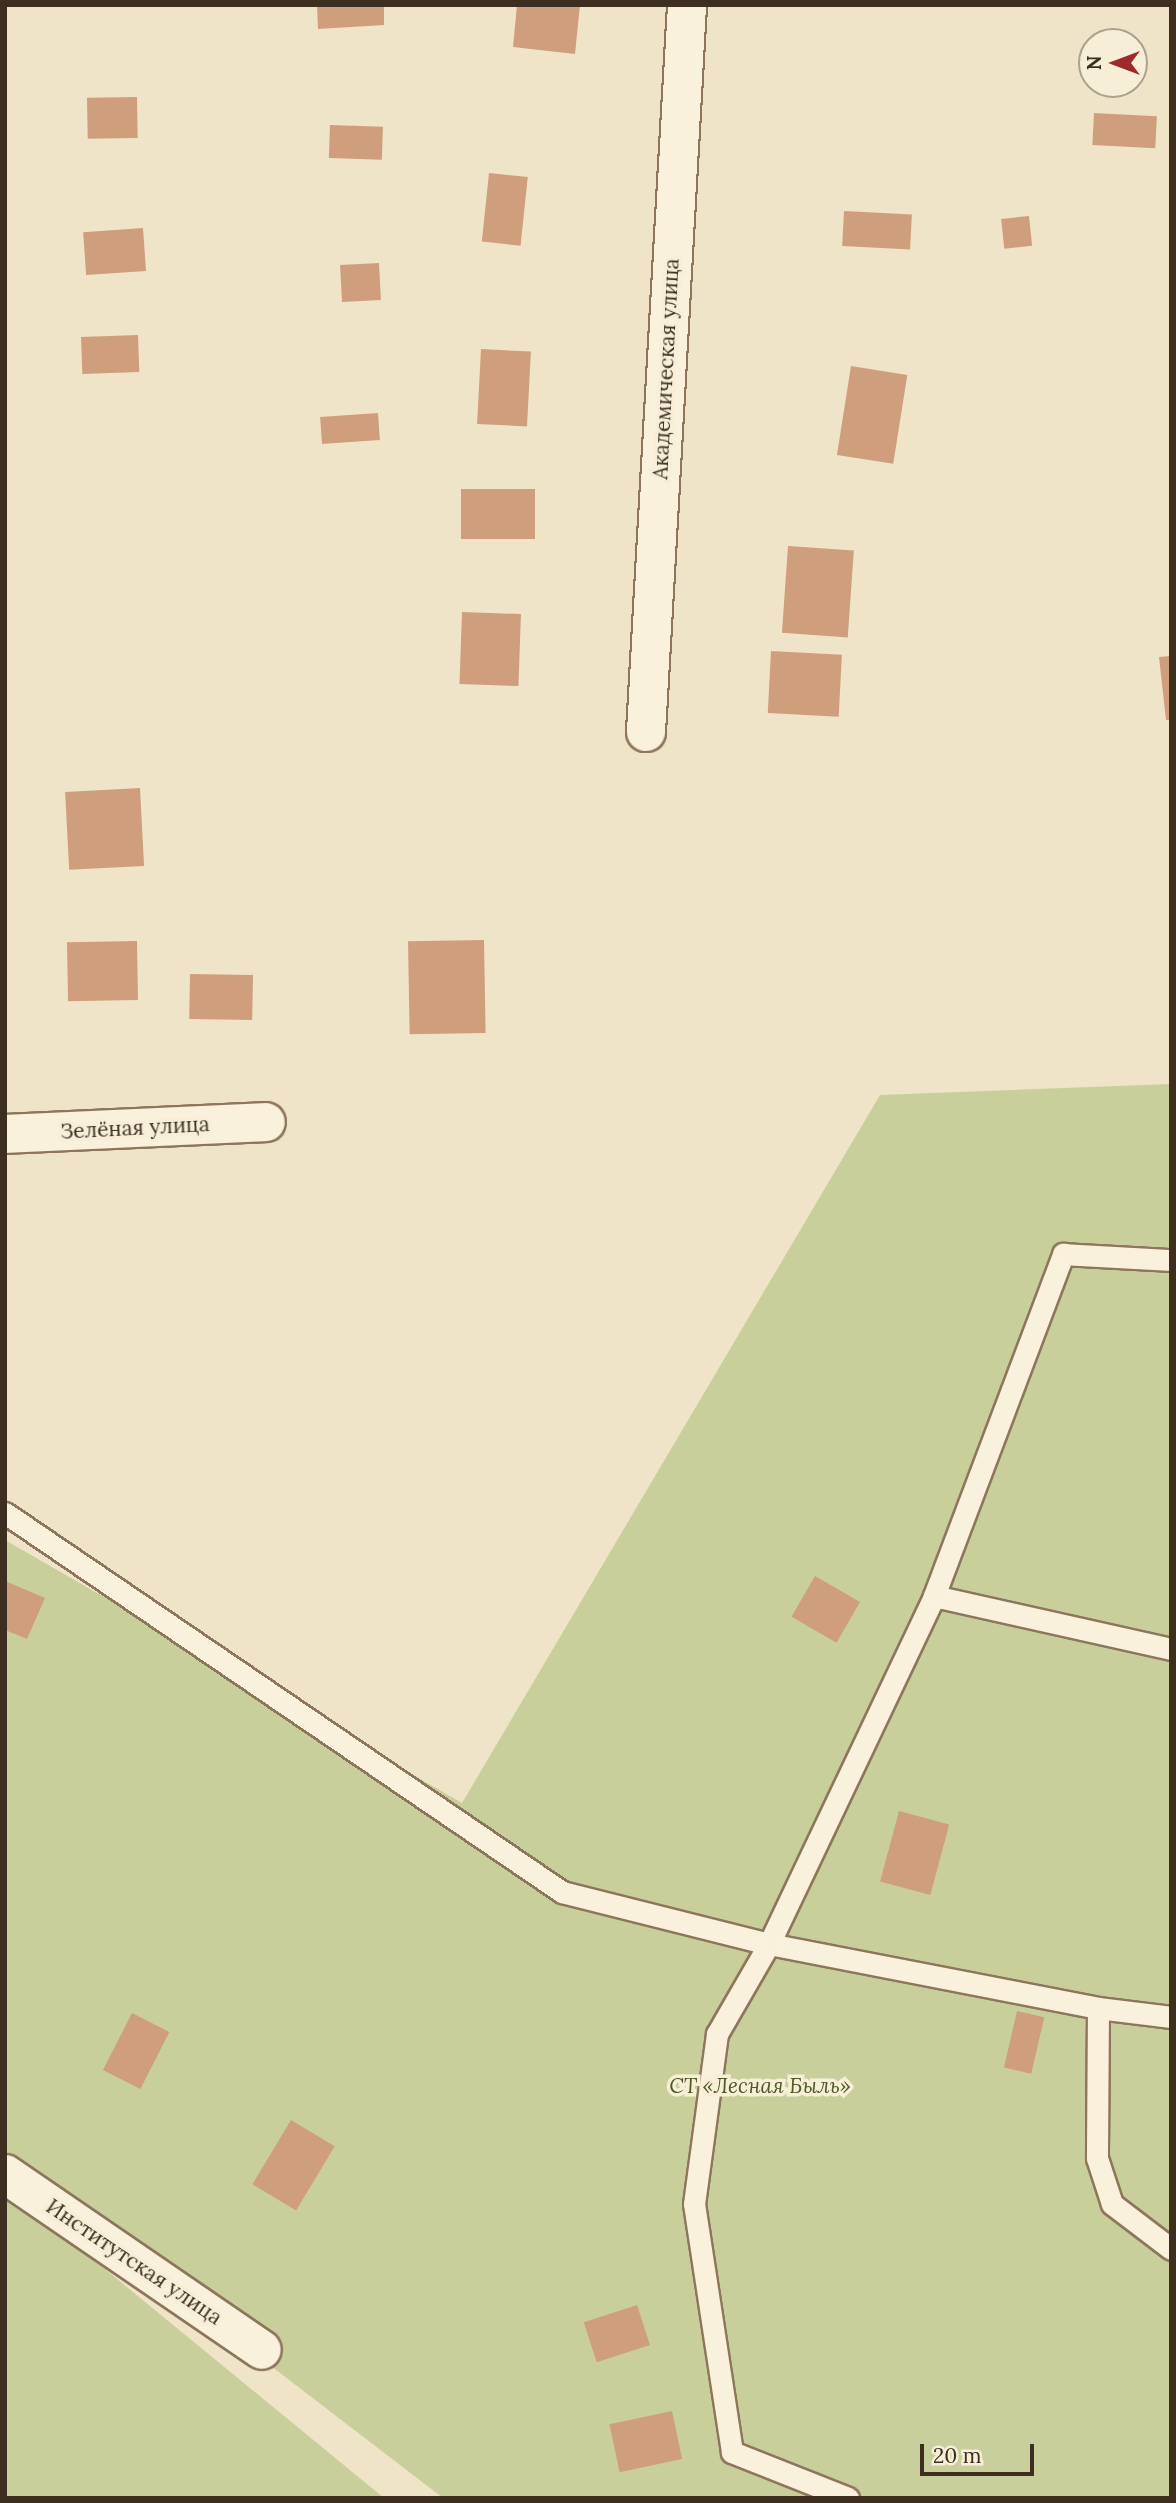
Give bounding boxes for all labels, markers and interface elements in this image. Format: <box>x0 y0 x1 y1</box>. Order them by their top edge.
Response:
north arrow <box>1078 28 1148 98</box>
text: N <box>1082 56 1106 70</box>
street label: Академическая улица <box>648 258 684 480</box>
street label: Зелёная улица <box>60 1112 210 1144</box>
park label: СТ «Лесная Быль» <box>669 2073 851 2099</box>
street label: Институтская улица <box>41 2194 227 2330</box>
scale bar <box>924 2430 1038 2474</box>
text: 20 m <box>933 2442 982 2469</box>

